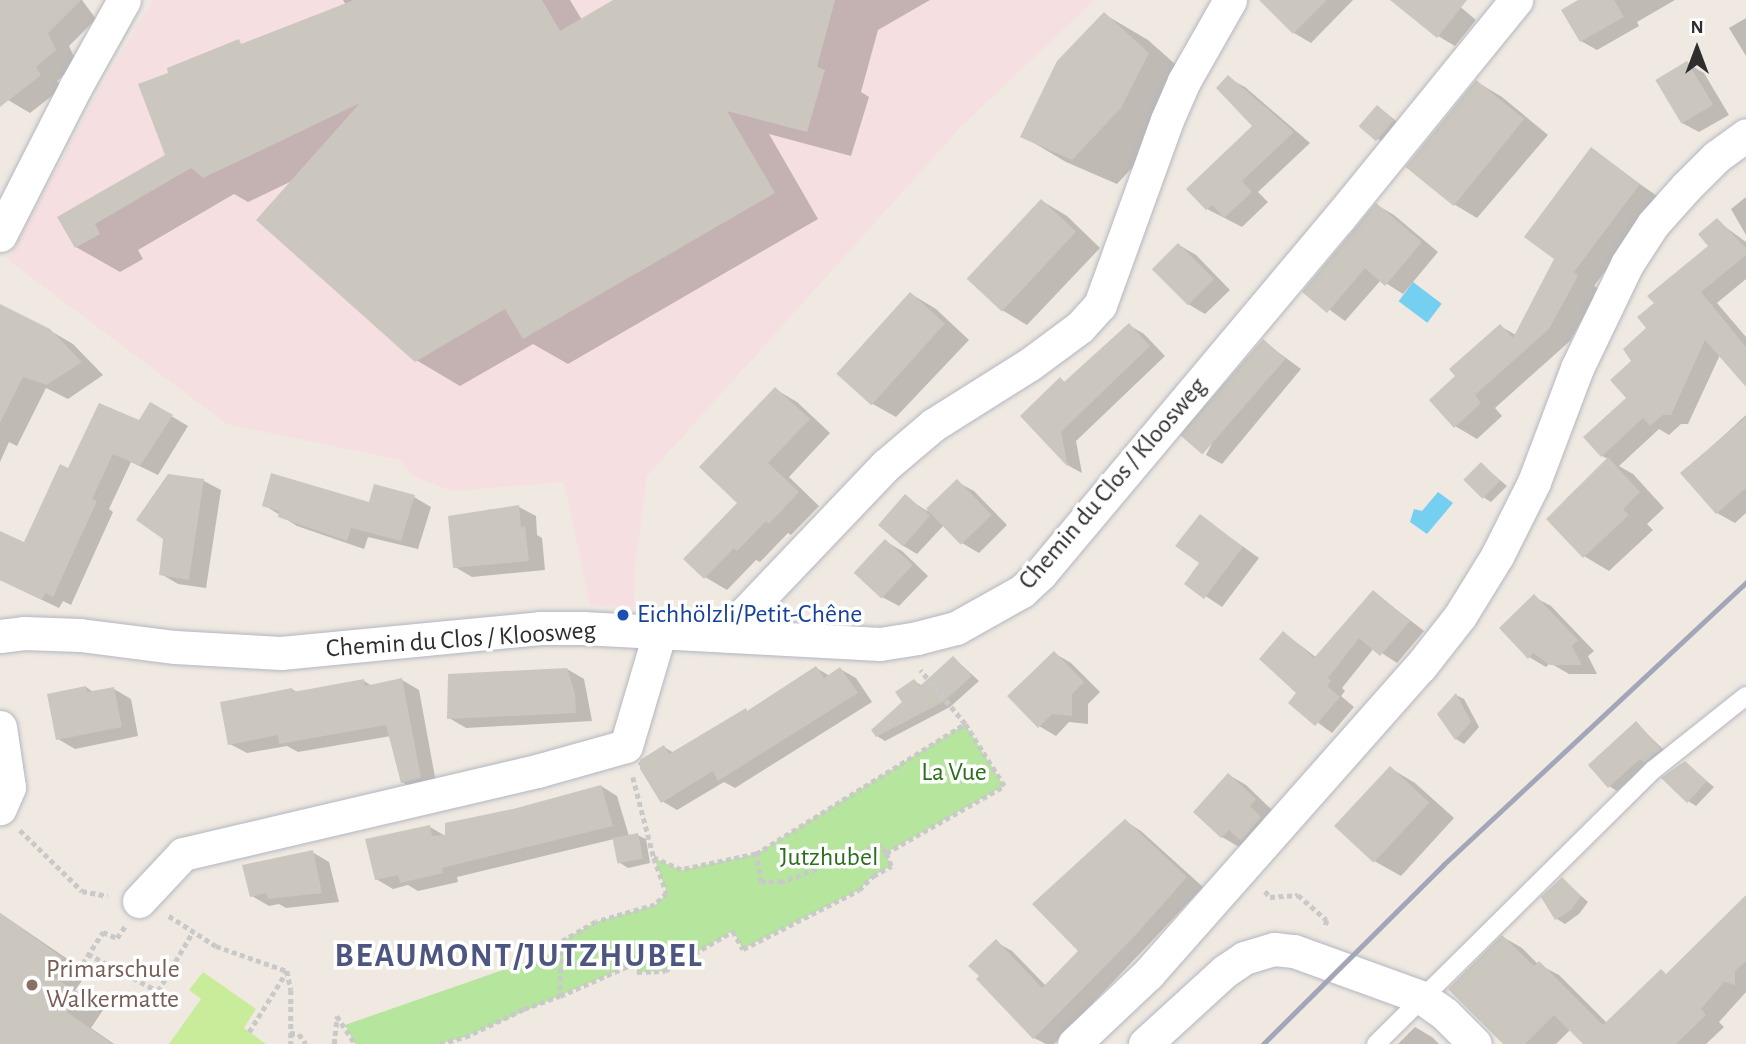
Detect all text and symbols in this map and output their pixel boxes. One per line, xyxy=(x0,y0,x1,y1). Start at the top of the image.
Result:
north arrow xyxy=(1662,14,1732,84)
text: N xyxy=(1690,18,1704,37)
street label: Chemin du Clos / Kloosweg xyxy=(1012,372,1214,596)
place label: Eichhölzli/Petit-Chêne xyxy=(637,599,862,631)
marker: Eichhölzli/Petit-Chêne xyxy=(615,607,631,623)
street label: Chemin du Clos / Kloosweg xyxy=(325,615,597,665)
park label: La Vue xyxy=(921,757,987,789)
park label: Jutzhubel xyxy=(780,842,878,874)
district label: BEAUMONT/JUTZHUBEL xyxy=(337,937,701,977)
place label: Primarschule Walkermatte xyxy=(46,954,180,1016)
marker: Primarschule Walkermatte xyxy=(24,977,40,993)

